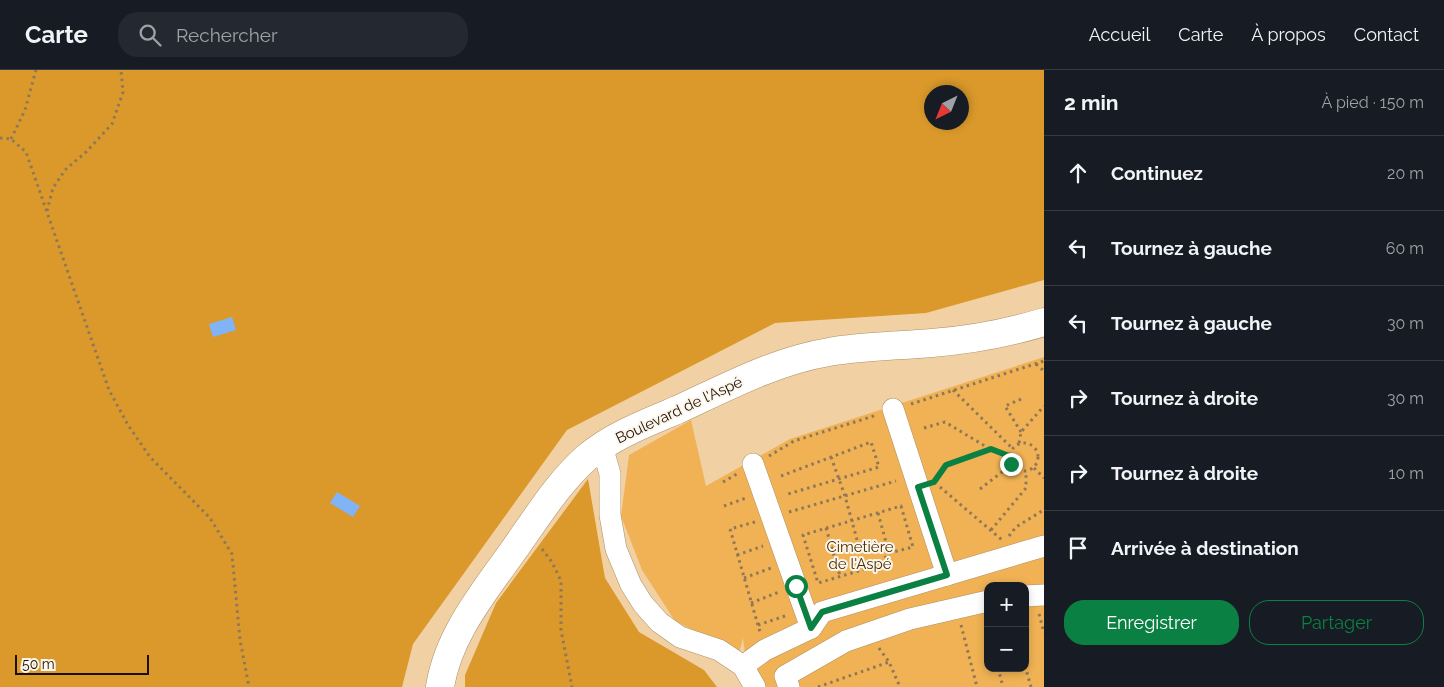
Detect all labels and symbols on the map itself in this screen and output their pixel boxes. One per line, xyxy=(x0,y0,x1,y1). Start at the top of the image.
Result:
north arrow xyxy=(924,85,969,130)
street label: Boulevard de l'Aspé xyxy=(613,373,745,447)
route end xyxy=(1000,453,1023,476)
park label: Cimetière de l'Aspé xyxy=(826,538,894,573)
route start xyxy=(785,575,808,598)
scale bar xyxy=(15,652,149,675)

